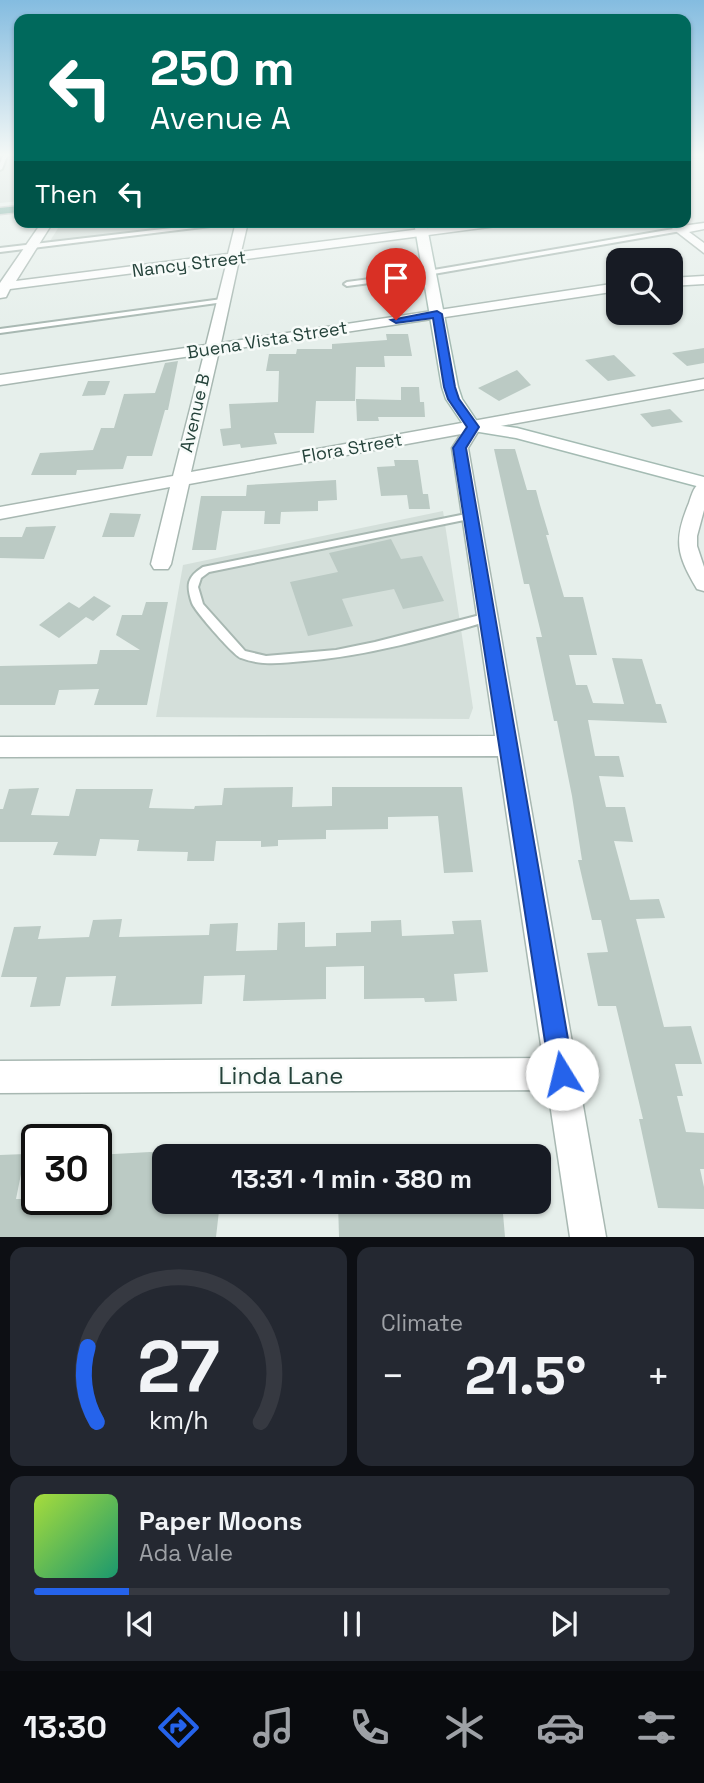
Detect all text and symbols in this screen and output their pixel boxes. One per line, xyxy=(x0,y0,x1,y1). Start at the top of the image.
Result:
text: 250 m xyxy=(150,37,295,99)
icon: left xyxy=(35,42,126,133)
text: Avenue A xyxy=(150,98,291,138)
icon: left xyxy=(112,175,150,213)
text: Then xyxy=(35,177,98,211)
street label: Nancy Street xyxy=(131,245,247,282)
pin xyxy=(366,248,426,320)
map controls xyxy=(606,248,683,325)
button: search xyxy=(606,248,683,325)
icon: arrive xyxy=(377,259,415,297)
street label: Buena Vista Street xyxy=(185,315,349,364)
street label: Avenue B xyxy=(174,371,215,455)
street label: Flora Street xyxy=(300,427,404,468)
position arrow xyxy=(525,1037,599,1111)
street label: Linda Lane xyxy=(219,1060,343,1091)
speed limit sign: 30 xyxy=(21,1124,112,1215)
text: 13:31 · 1 min · 380 m xyxy=(231,1162,472,1196)
text: Climate xyxy=(381,1308,463,1338)
text: 27 xyxy=(137,1321,220,1414)
text: 21.5° xyxy=(465,1343,586,1409)
text: − xyxy=(381,1352,405,1400)
text: + xyxy=(646,1352,670,1400)
text: km/h xyxy=(149,1404,208,1436)
text: Paper Moons xyxy=(139,1504,302,1538)
text: Ada Vale xyxy=(139,1538,233,1568)
icon: previous xyxy=(121,1605,159,1643)
icon: pause xyxy=(333,1605,371,1643)
icon: next xyxy=(545,1605,583,1643)
icon: directions xyxy=(154,1703,203,1752)
icon: music xyxy=(249,1703,298,1752)
icon: phone xyxy=(345,1703,394,1752)
icon: climate xyxy=(440,1703,489,1752)
icon: car xyxy=(536,1703,585,1752)
icon: filters xyxy=(632,1703,681,1752)
text: 13:30 xyxy=(23,1707,107,1747)

